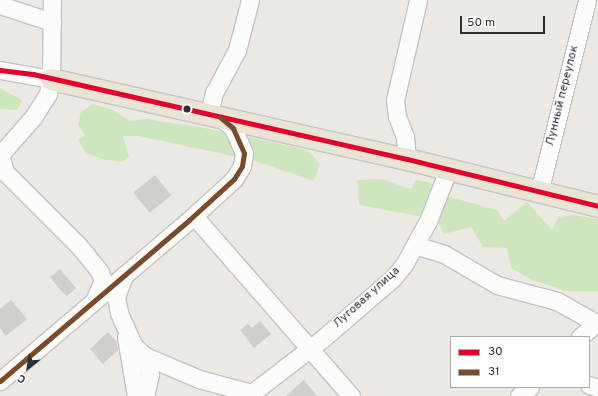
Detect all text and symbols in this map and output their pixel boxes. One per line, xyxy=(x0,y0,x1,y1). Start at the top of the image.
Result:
scale bar xyxy=(462,8,547,34)
text: 50 m xyxy=(467,15,495,31)
street label: Лунный переулок xyxy=(543,44,583,148)
unlabelled marker xyxy=(182,104,192,114)
street label: Луговая улица xyxy=(331,264,403,332)
legend xyxy=(450,336,590,388)
text: 30 xyxy=(488,344,503,360)
north arrow xyxy=(8,348,48,388)
text: 31 xyxy=(488,364,500,380)
text: С xyxy=(15,371,29,386)

